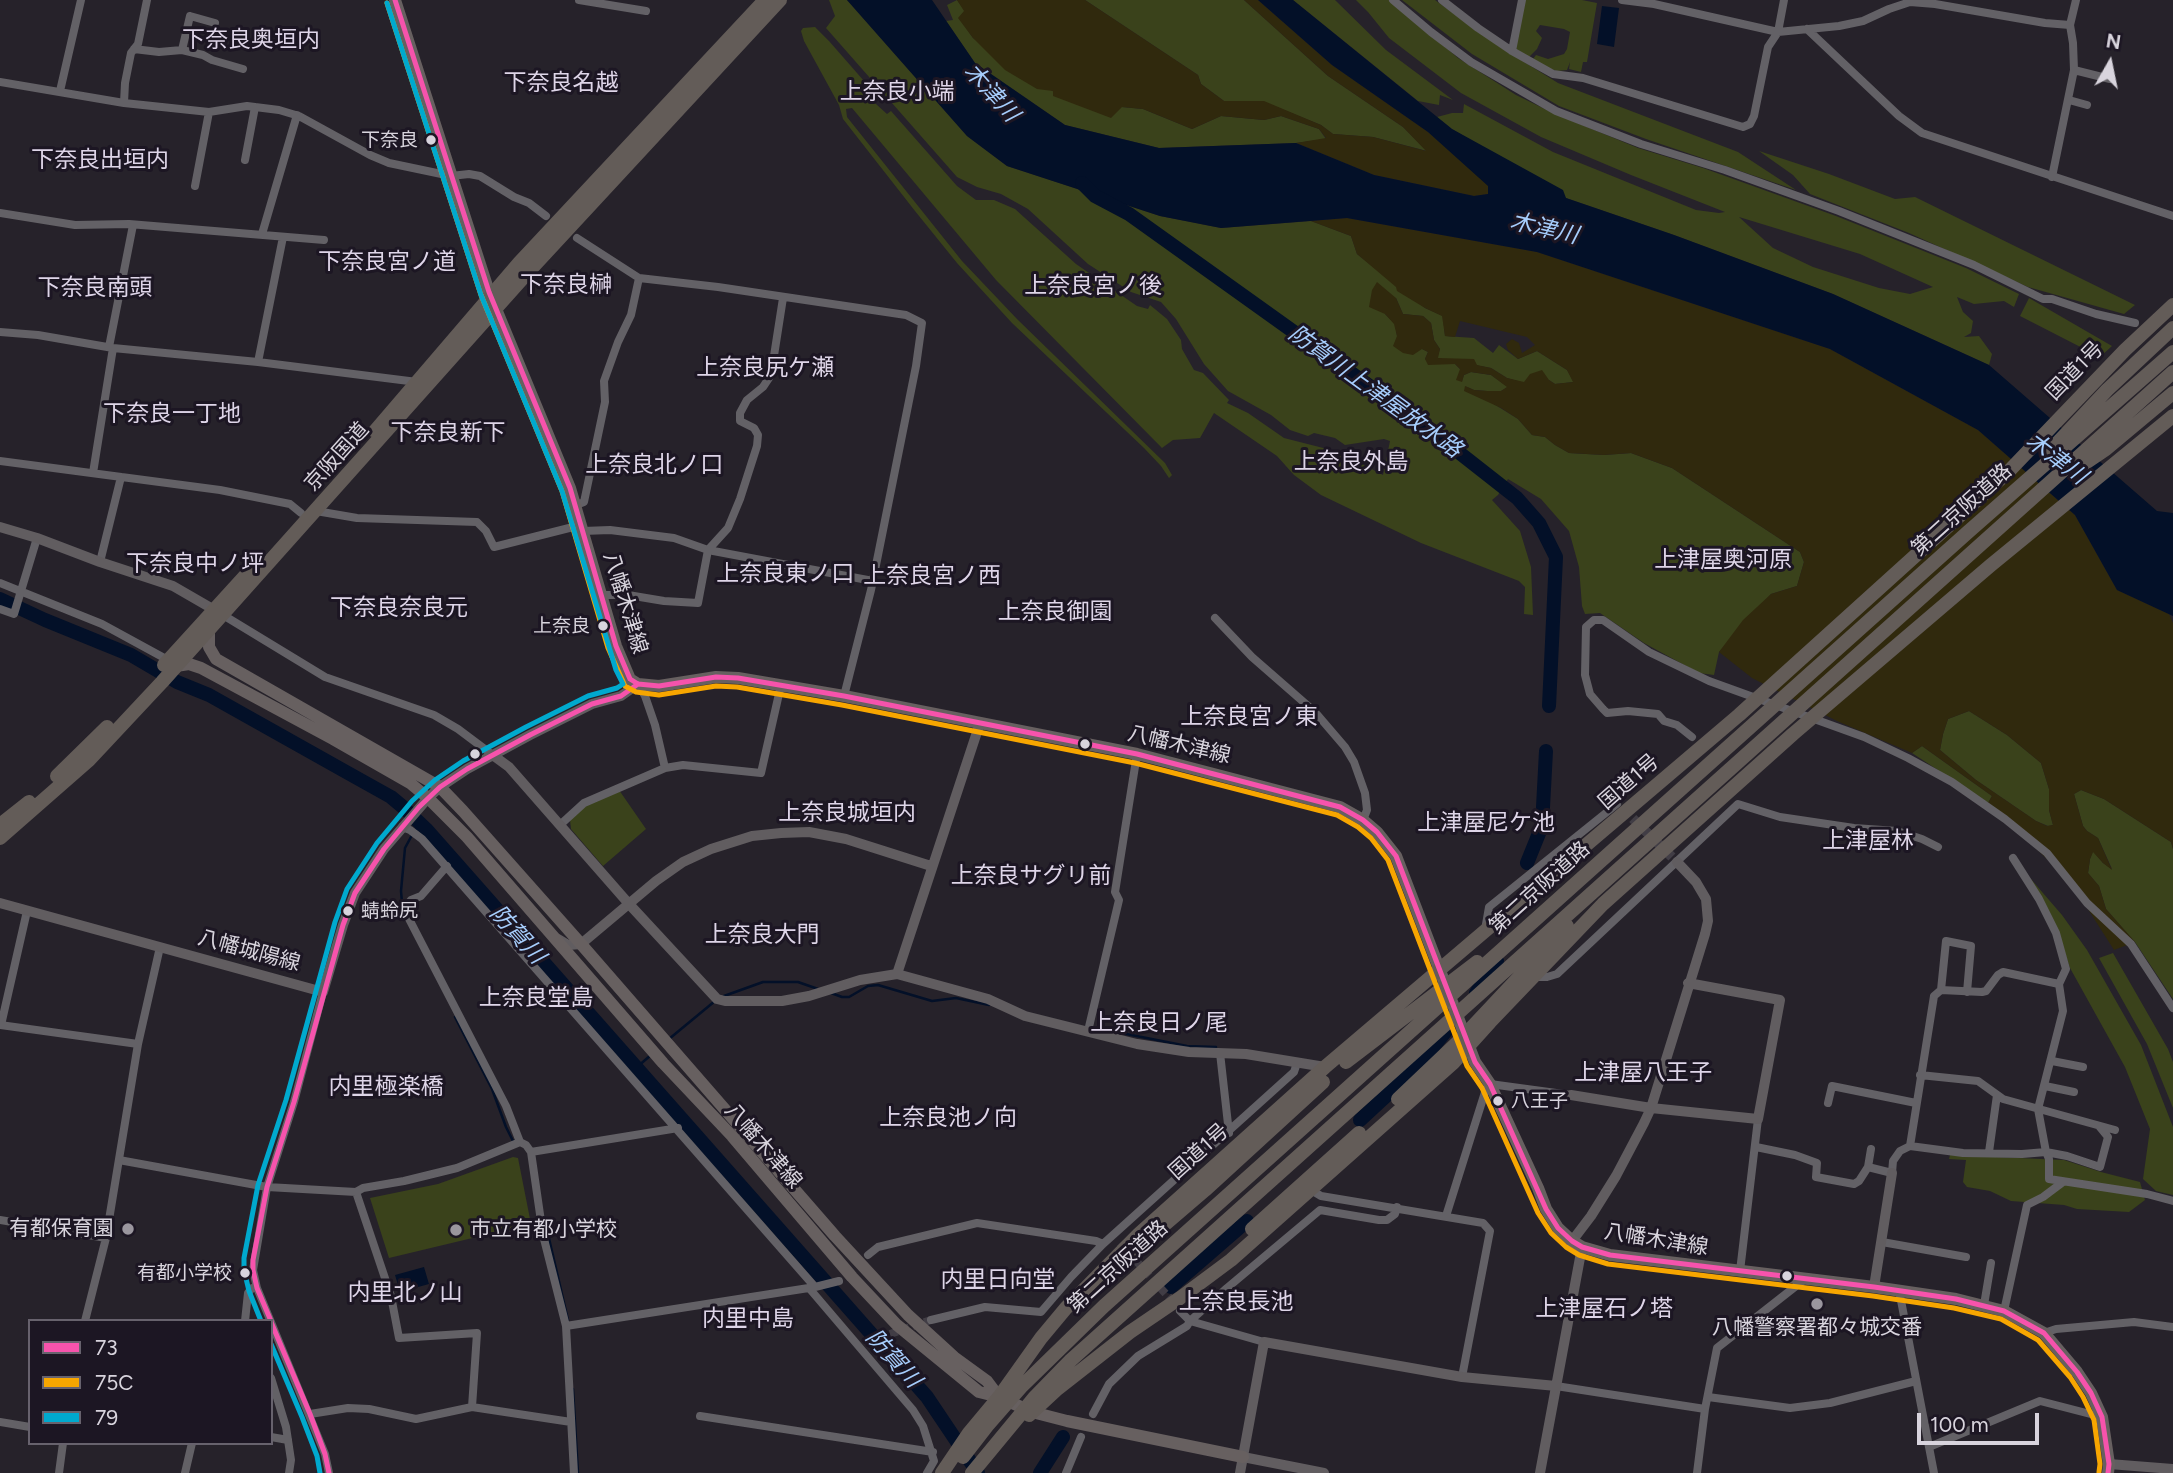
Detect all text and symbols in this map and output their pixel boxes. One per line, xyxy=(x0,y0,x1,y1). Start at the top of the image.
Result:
district label: 下奈良奥垣内 xyxy=(182,26,320,54)
north arrow xyxy=(2075,28,2145,98)
text: N xyxy=(2104,29,2122,54)
water label: 木津川 xyxy=(958,58,1024,128)
district label: 下奈良名越 xyxy=(504,69,618,97)
district label: 上奈良小端 xyxy=(840,78,954,106)
place label: 下奈良 xyxy=(361,129,418,151)
marker: 下奈良 xyxy=(424,133,438,147)
district label: 下奈良出垣内 xyxy=(31,146,169,174)
water label: 木津川 xyxy=(1507,208,1581,250)
district label: 下奈良宮ノ道 xyxy=(318,248,456,276)
district label: 下奈良榊 xyxy=(520,271,612,299)
district label: 上奈良宮ノ後 xyxy=(1024,272,1162,300)
district label: 下奈良南頭 xyxy=(38,274,152,302)
water label: 防賀川上津屋放水路 xyxy=(1283,320,1467,464)
street label: 国道1号 xyxy=(2041,336,2109,406)
district label: 上奈良尻ケ瀬 xyxy=(696,354,834,382)
district label: 下奈良一丁地 xyxy=(103,400,241,428)
street label: 京阪国道 xyxy=(300,417,374,497)
district label: 下奈良新下 xyxy=(391,419,505,447)
water label: 木津川 xyxy=(2020,427,2092,491)
district label: 上奈良外島 xyxy=(1294,448,1408,476)
district label: 上奈良北ノ口 xyxy=(585,451,723,479)
street label: 第二京阪道路 xyxy=(1907,458,2017,562)
district label: 上津屋奥河原 xyxy=(1654,546,1792,574)
street label: 八幡木津線 xyxy=(598,549,652,657)
district label: 下奈良中ノ坪 xyxy=(126,550,264,578)
district label: 上奈良東ノ口 xyxy=(716,560,854,588)
district label: 上奈良宮ノ西 xyxy=(863,562,1001,590)
district label: 下奈良奈良元 xyxy=(330,594,468,622)
district label: 上奈良御園 xyxy=(998,598,1112,626)
place label: 上奈良 xyxy=(533,615,590,637)
marker: 上奈良 xyxy=(596,619,610,633)
district label: 上奈良宮ノ東 xyxy=(1180,703,1318,731)
street label: 八幡木津線 xyxy=(1125,721,1233,769)
unlabelled marker xyxy=(1078,737,1092,751)
unlabelled marker xyxy=(468,747,482,761)
street label: 国道1号 xyxy=(1594,749,1664,815)
district label: 上奈良城垣内 xyxy=(778,799,916,827)
district label: 上津屋尼ケ池 xyxy=(1417,809,1555,837)
district label: 上津屋林 xyxy=(1822,827,1914,855)
street label: 第二京阪道路 xyxy=(1485,836,1595,940)
district label: 上奈良サグリ前 xyxy=(951,862,1111,890)
place label: 蜻蛉尻 xyxy=(361,900,418,922)
water label: 防賀川 xyxy=(484,900,550,970)
marker: 蜻蛉尻 xyxy=(341,904,355,918)
district label: 上奈良大門 xyxy=(705,921,819,949)
street label: 八幡城陽線 xyxy=(195,925,303,977)
district label: 上奈良堂島 xyxy=(479,984,593,1012)
district label: 上奈良日ノ尾 xyxy=(1090,1009,1228,1037)
district label: 上津屋八王子 xyxy=(1574,1059,1712,1087)
district label: 内里極楽橋 xyxy=(329,1073,443,1101)
place label: 八王子 xyxy=(1511,1090,1568,1112)
marker: 八王子 xyxy=(1491,1094,1505,1108)
street label: 八幡木津線 xyxy=(719,1098,807,1194)
district label: 上奈良池ノ向 xyxy=(879,1104,1017,1132)
street label: 国道1号 xyxy=(1164,1119,1234,1185)
street label: 第二京阪道路 xyxy=(1063,1215,1173,1319)
place label: 有都保育園 xyxy=(9,1216,114,1242)
place label: 市立有都小学校 xyxy=(470,1217,617,1243)
street label: 八幡木津線 xyxy=(1602,1219,1710,1261)
marker: 有都保育園 xyxy=(120,1221,136,1237)
marker: 市立有都小学校 xyxy=(448,1222,464,1238)
place label: 有都小学校 xyxy=(137,1262,232,1284)
marker: 有都小学校 xyxy=(238,1266,252,1280)
district label: 内里日向堂 xyxy=(941,1266,1055,1294)
unlabelled marker xyxy=(1780,1269,1794,1283)
district label: 内里北ノ山 xyxy=(348,1279,462,1307)
district label: 上奈良長池 xyxy=(1179,1288,1293,1316)
district label: 上津屋石ノ塔 xyxy=(1535,1295,1673,1323)
marker: 八幡警察署都々城交番 xyxy=(1809,1296,1825,1312)
district label: 内里中島 xyxy=(702,1305,794,1333)
place label: 八幡警察署都々城交番 xyxy=(1712,1315,1922,1341)
legend xyxy=(28,1319,273,1445)
water label: 防賀川 xyxy=(860,1324,926,1394)
text: 73 xyxy=(95,1335,118,1360)
text: 75C xyxy=(95,1370,134,1395)
scale bar xyxy=(1921,1400,2044,1444)
text: 79 xyxy=(95,1405,118,1430)
text: 100 m xyxy=(1930,1412,1989,1437)

